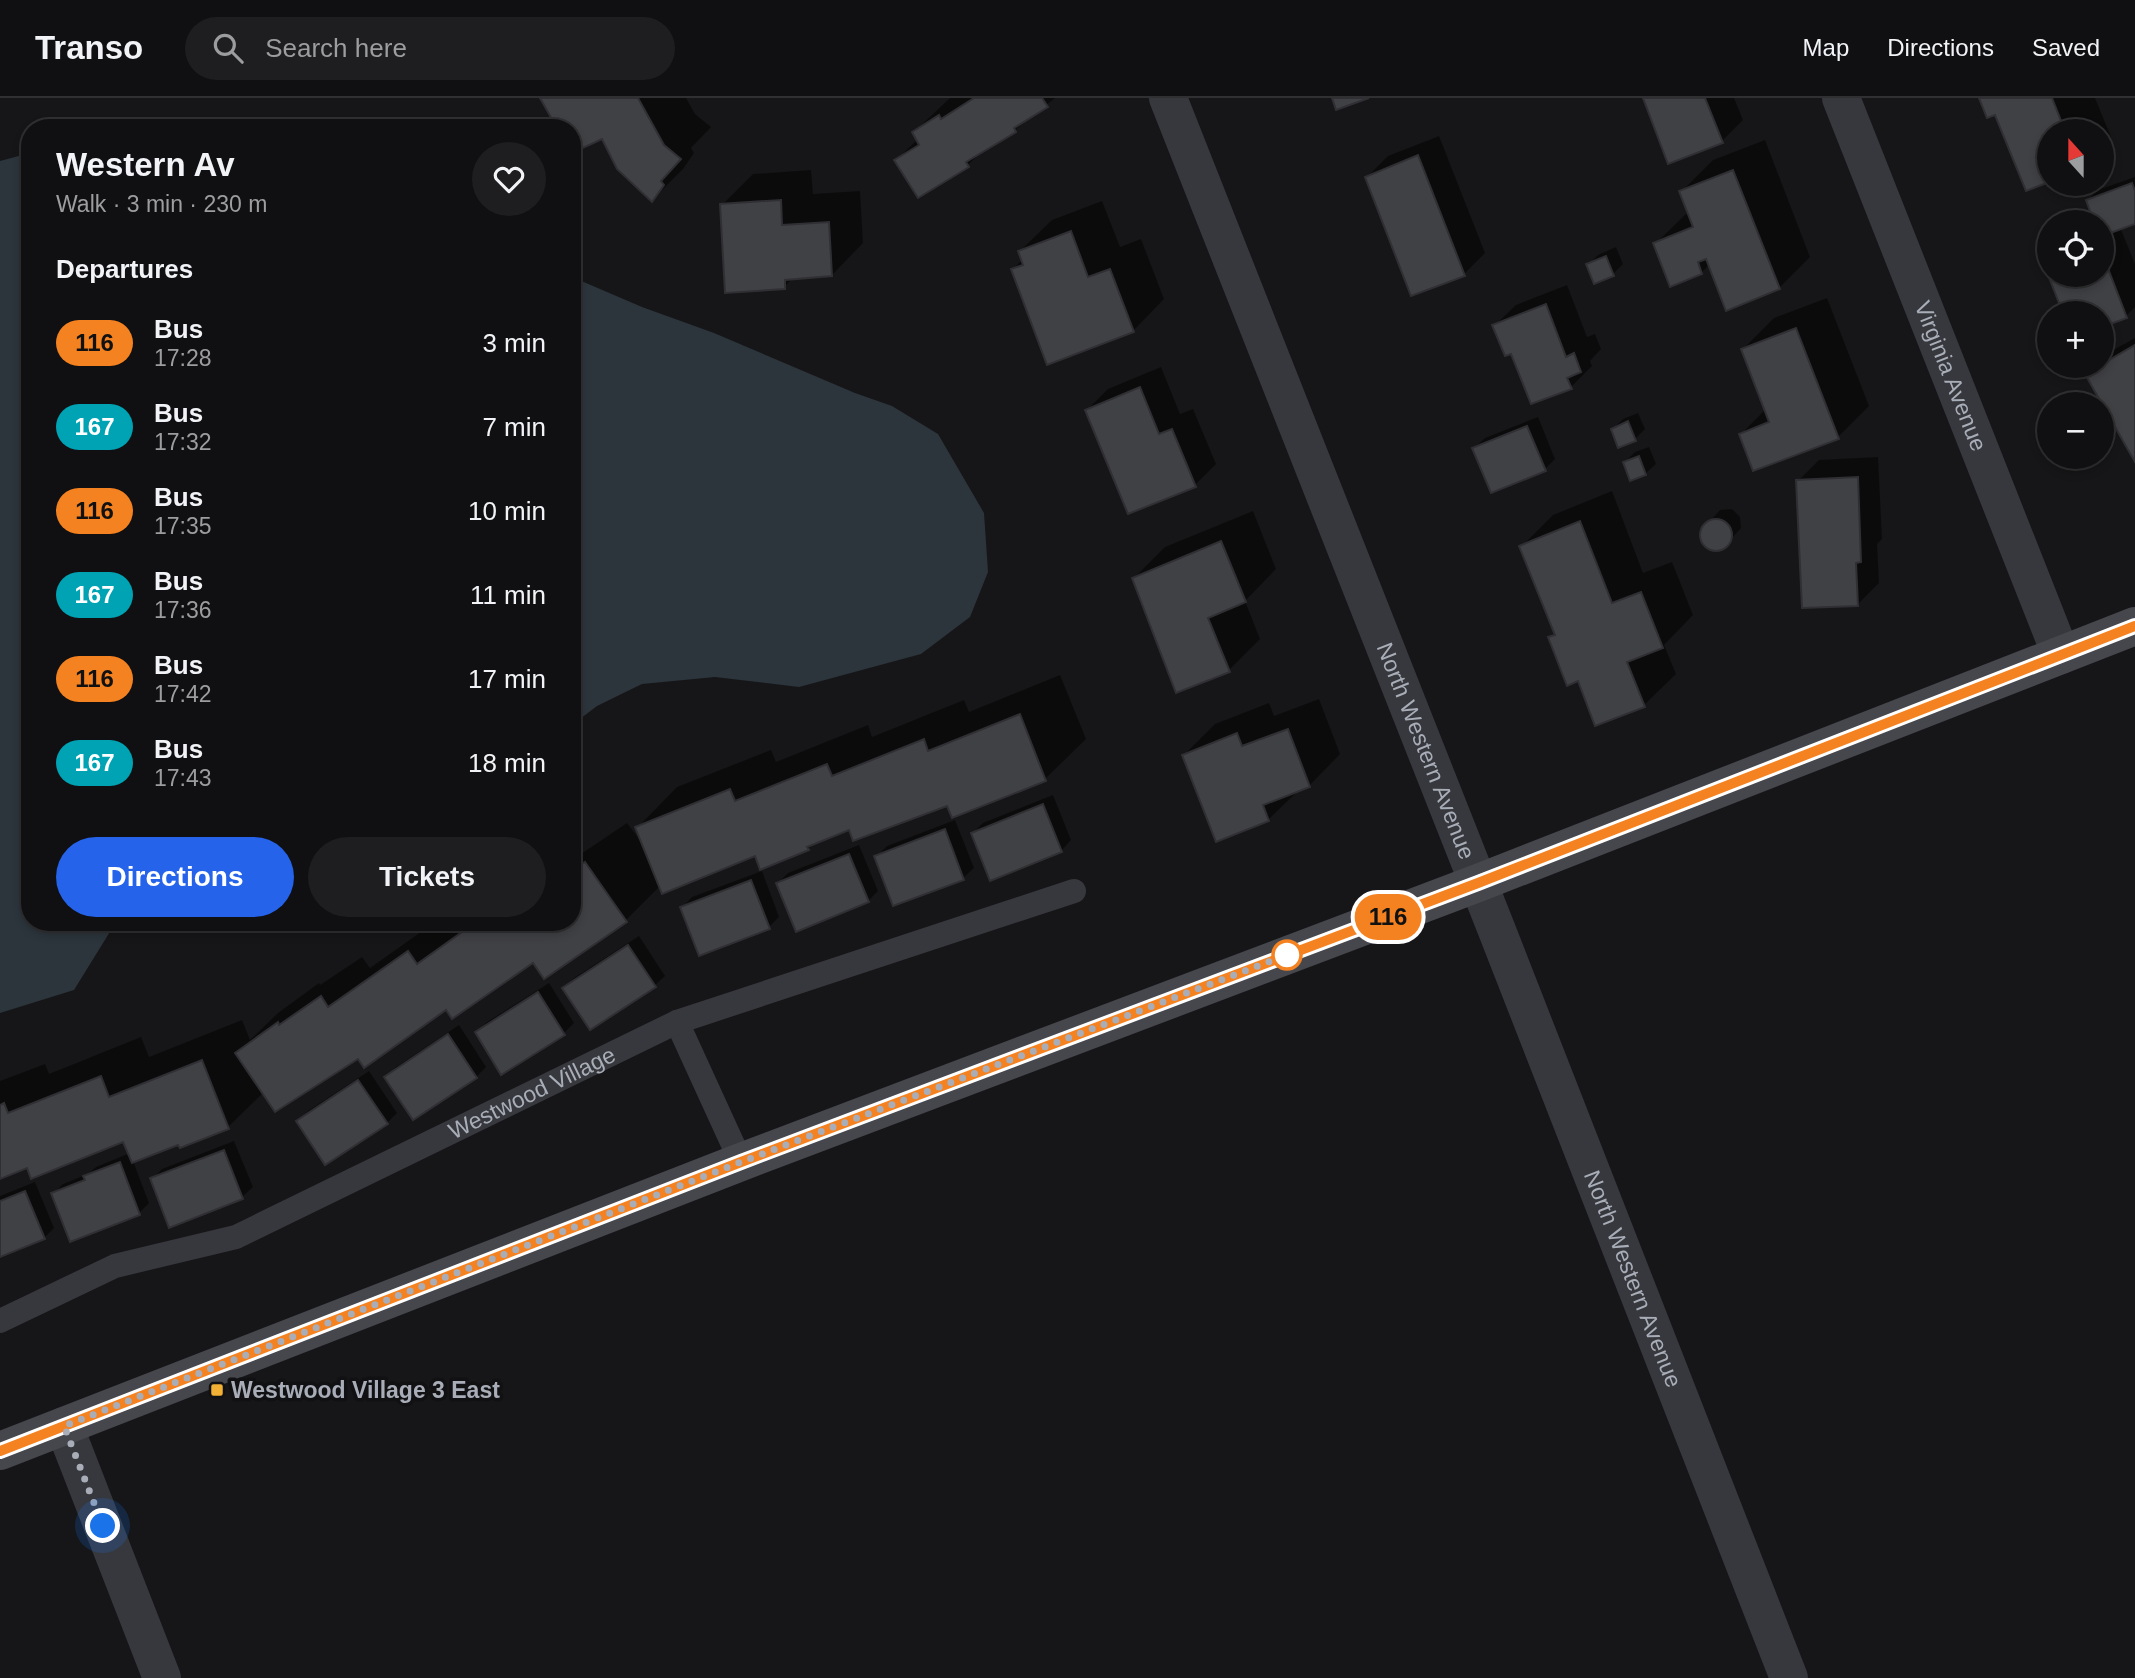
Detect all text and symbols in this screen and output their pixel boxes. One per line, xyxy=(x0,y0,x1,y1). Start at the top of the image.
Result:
search box xyxy=(185,17,675,80)
text: Transo xyxy=(35,29,143,66)
icon: search xyxy=(209,29,247,67)
text: Search here xyxy=(265,33,407,63)
text: Map xyxy=(1803,34,1849,61)
text: Directions xyxy=(1887,34,1994,61)
text: Saved xyxy=(2032,34,2100,61)
north arrow xyxy=(2037,119,2114,196)
map controls xyxy=(2037,119,2114,469)
button: heart xyxy=(472,142,546,216)
text: Western Av xyxy=(56,146,235,183)
text: Walk · 3 min · 230 m xyxy=(56,191,267,217)
button: locate xyxy=(2037,210,2114,287)
text: Departures xyxy=(56,254,193,284)
street label: Virginia Avenue xyxy=(1910,297,1992,455)
button: + xyxy=(2037,301,2114,378)
text: Bus xyxy=(154,314,203,344)
text: 3 min xyxy=(482,328,546,358)
text: 116 xyxy=(75,329,114,356)
text: 17:28 xyxy=(154,345,212,371)
button: − xyxy=(2037,392,2114,469)
text: Bus xyxy=(154,398,203,428)
text: 7 min xyxy=(482,412,546,442)
text: 167 xyxy=(74,413,115,440)
text: 17:32 xyxy=(154,429,212,455)
text: Bus xyxy=(154,482,203,512)
text: 10 min xyxy=(468,496,546,526)
text: 116 xyxy=(75,497,114,524)
text: 17:35 xyxy=(154,513,212,539)
text: Bus xyxy=(154,566,203,596)
text: 11 min xyxy=(470,580,546,610)
text: 167 xyxy=(74,581,115,608)
text: 17:36 xyxy=(154,597,212,623)
street label: North Western Avenue xyxy=(1372,639,1480,863)
text: Bus xyxy=(154,650,203,680)
text: 17 min xyxy=(468,664,546,694)
text: 116 xyxy=(75,665,114,692)
text: 17:42 xyxy=(154,681,212,707)
text: Bus xyxy=(154,734,203,764)
text: 18 min xyxy=(468,748,546,778)
text: 167 xyxy=(74,749,115,776)
text: 17:43 xyxy=(154,765,212,791)
button: Directions xyxy=(56,837,294,917)
button: Tickets xyxy=(308,837,546,917)
line badge: 116 xyxy=(1348,894,1428,940)
text: 116 xyxy=(1369,903,1407,930)
unlabelled marker xyxy=(1272,940,1302,970)
street label: Westwood Village xyxy=(444,1041,619,1144)
street label: North Western Avenue xyxy=(1579,1167,1687,1391)
place label: Westwood Village 3 East xyxy=(231,1377,500,1403)
marker: Westwood Village 3 East xyxy=(209,1382,225,1398)
your location xyxy=(85,1508,120,1543)

